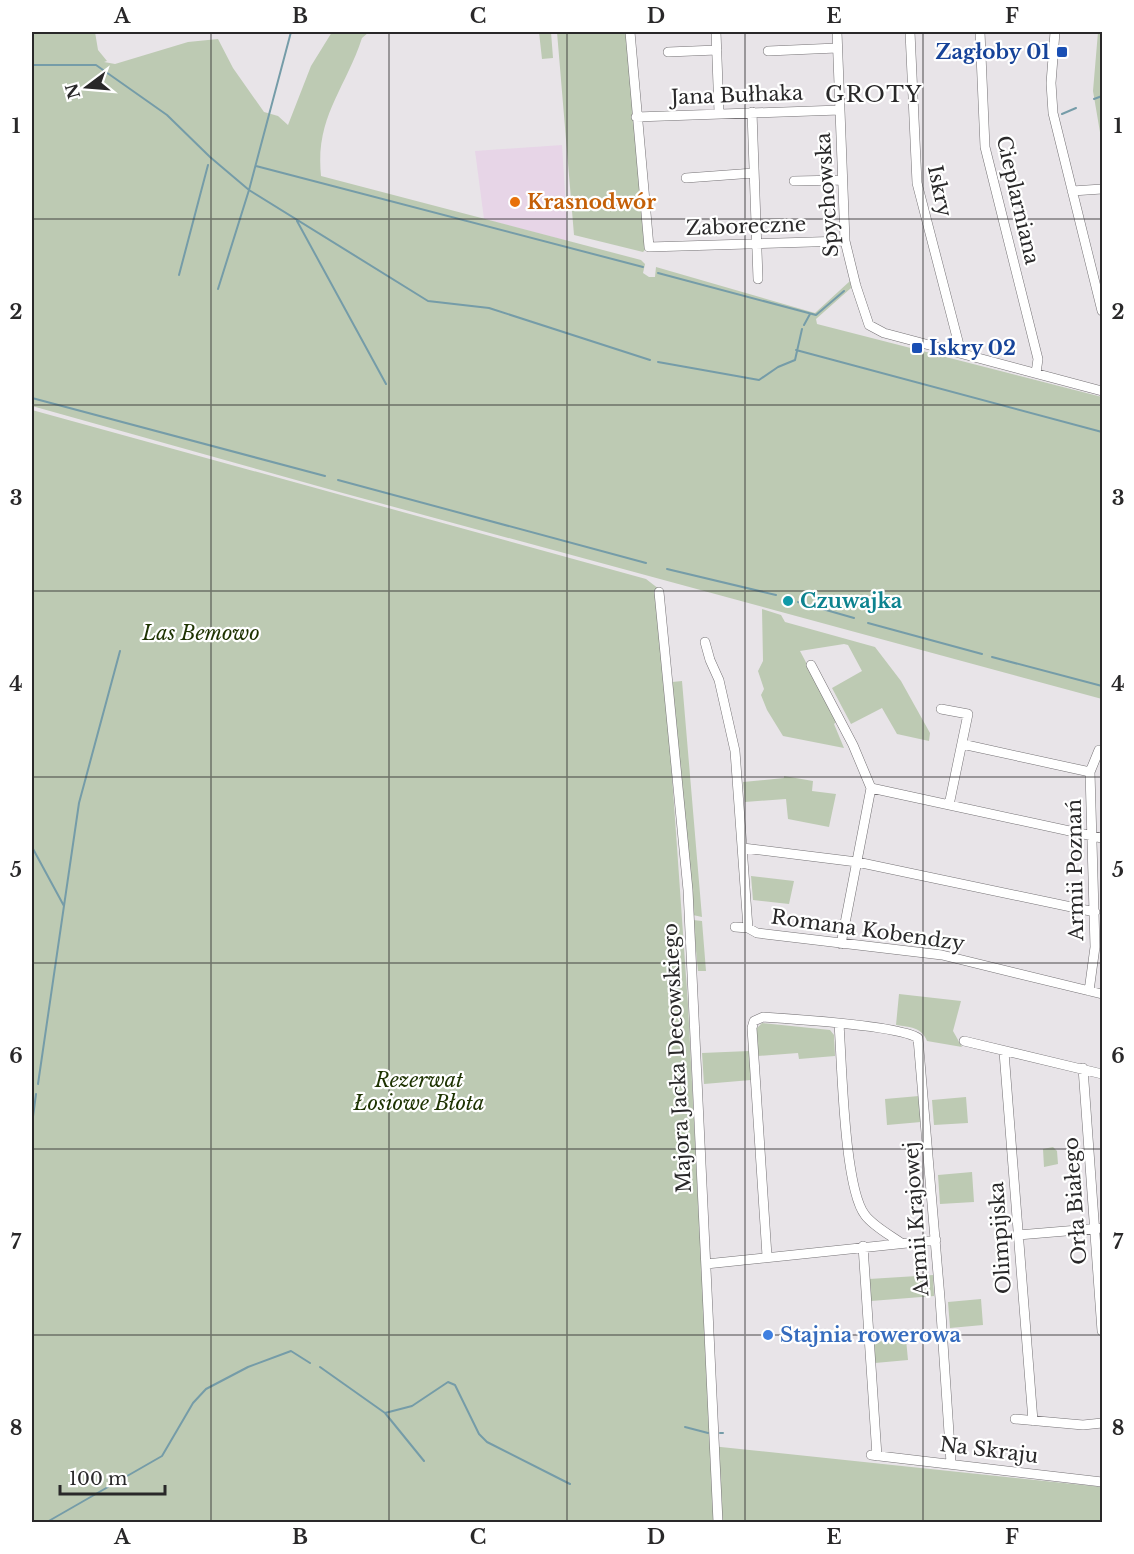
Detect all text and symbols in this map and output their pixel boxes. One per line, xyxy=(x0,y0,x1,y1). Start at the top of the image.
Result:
text: A xyxy=(113,4,131,28)
text: B xyxy=(292,4,308,28)
text: C xyxy=(470,4,486,28)
text: D xyxy=(647,4,665,28)
text: E xyxy=(826,4,842,28)
text: F xyxy=(1005,4,1019,28)
place label: Zagłoby 01 xyxy=(936,40,1050,64)
marker: Zagłoby 01 xyxy=(1055,45,1069,59)
north arrow xyxy=(57,57,117,117)
text: N xyxy=(61,81,84,101)
street label: Jana Bułhaka xyxy=(668,81,804,109)
district label: GROTY xyxy=(825,81,923,108)
text: 1 xyxy=(12,114,21,138)
text: 1 xyxy=(1114,114,1123,138)
street label: Spychowska xyxy=(811,131,843,258)
street label: Cieplarniana xyxy=(992,133,1045,268)
street label: Iskry xyxy=(923,163,957,219)
place label: Krasnodwór xyxy=(527,190,656,214)
marker: Krasnodwór xyxy=(508,195,522,209)
street label: Zaboreczne xyxy=(685,212,807,240)
text: 2 xyxy=(9,300,23,324)
text: 2 xyxy=(1111,300,1125,324)
place label: Iskry 02 xyxy=(929,336,1016,360)
marker: Iskry 02 xyxy=(910,341,924,355)
text: 3 xyxy=(10,486,22,510)
text: 3 xyxy=(1112,486,1124,510)
place label: Czuwajka xyxy=(800,589,903,613)
marker: Czuwajka xyxy=(781,594,795,608)
park label: Las Bemowo xyxy=(141,621,260,645)
text: 4 xyxy=(9,672,23,696)
text: 4 xyxy=(1111,672,1125,696)
street label: Armii Poznań xyxy=(1062,799,1088,942)
text: 5 xyxy=(10,858,22,882)
text: 5 xyxy=(1112,858,1124,882)
street label: Romana Kobendzy xyxy=(770,905,967,956)
street label: Majora Jacka Decowskiego xyxy=(658,922,696,1194)
text: 6 xyxy=(9,1044,23,1068)
text: 6 xyxy=(1111,1044,1125,1068)
park label: Rezerwat Łosiowe Błota xyxy=(353,1068,484,1115)
street label: Orła Białego xyxy=(1059,1136,1091,1266)
street label: Armii Krajowej xyxy=(899,1141,933,1298)
street label: Olimpijska xyxy=(984,1180,1016,1295)
text: 7 xyxy=(11,1230,22,1254)
text: 7 xyxy=(1113,1230,1124,1254)
place label: Stajnia rowerowa xyxy=(780,1323,961,1347)
marker: Stajnia rowerowa xyxy=(761,1328,775,1342)
text: 8 xyxy=(10,1416,22,1440)
text: 8 xyxy=(1112,1416,1124,1440)
street label: Na Skraju xyxy=(938,1432,1040,1468)
scale bar xyxy=(60,1458,165,1496)
text: 100 m xyxy=(69,1468,127,1490)
text: A xyxy=(113,1525,131,1549)
text: B xyxy=(292,1525,308,1549)
text: C xyxy=(470,1525,486,1549)
text: D xyxy=(647,1525,665,1549)
text: E xyxy=(826,1525,842,1549)
text: F xyxy=(1005,1525,1019,1549)

